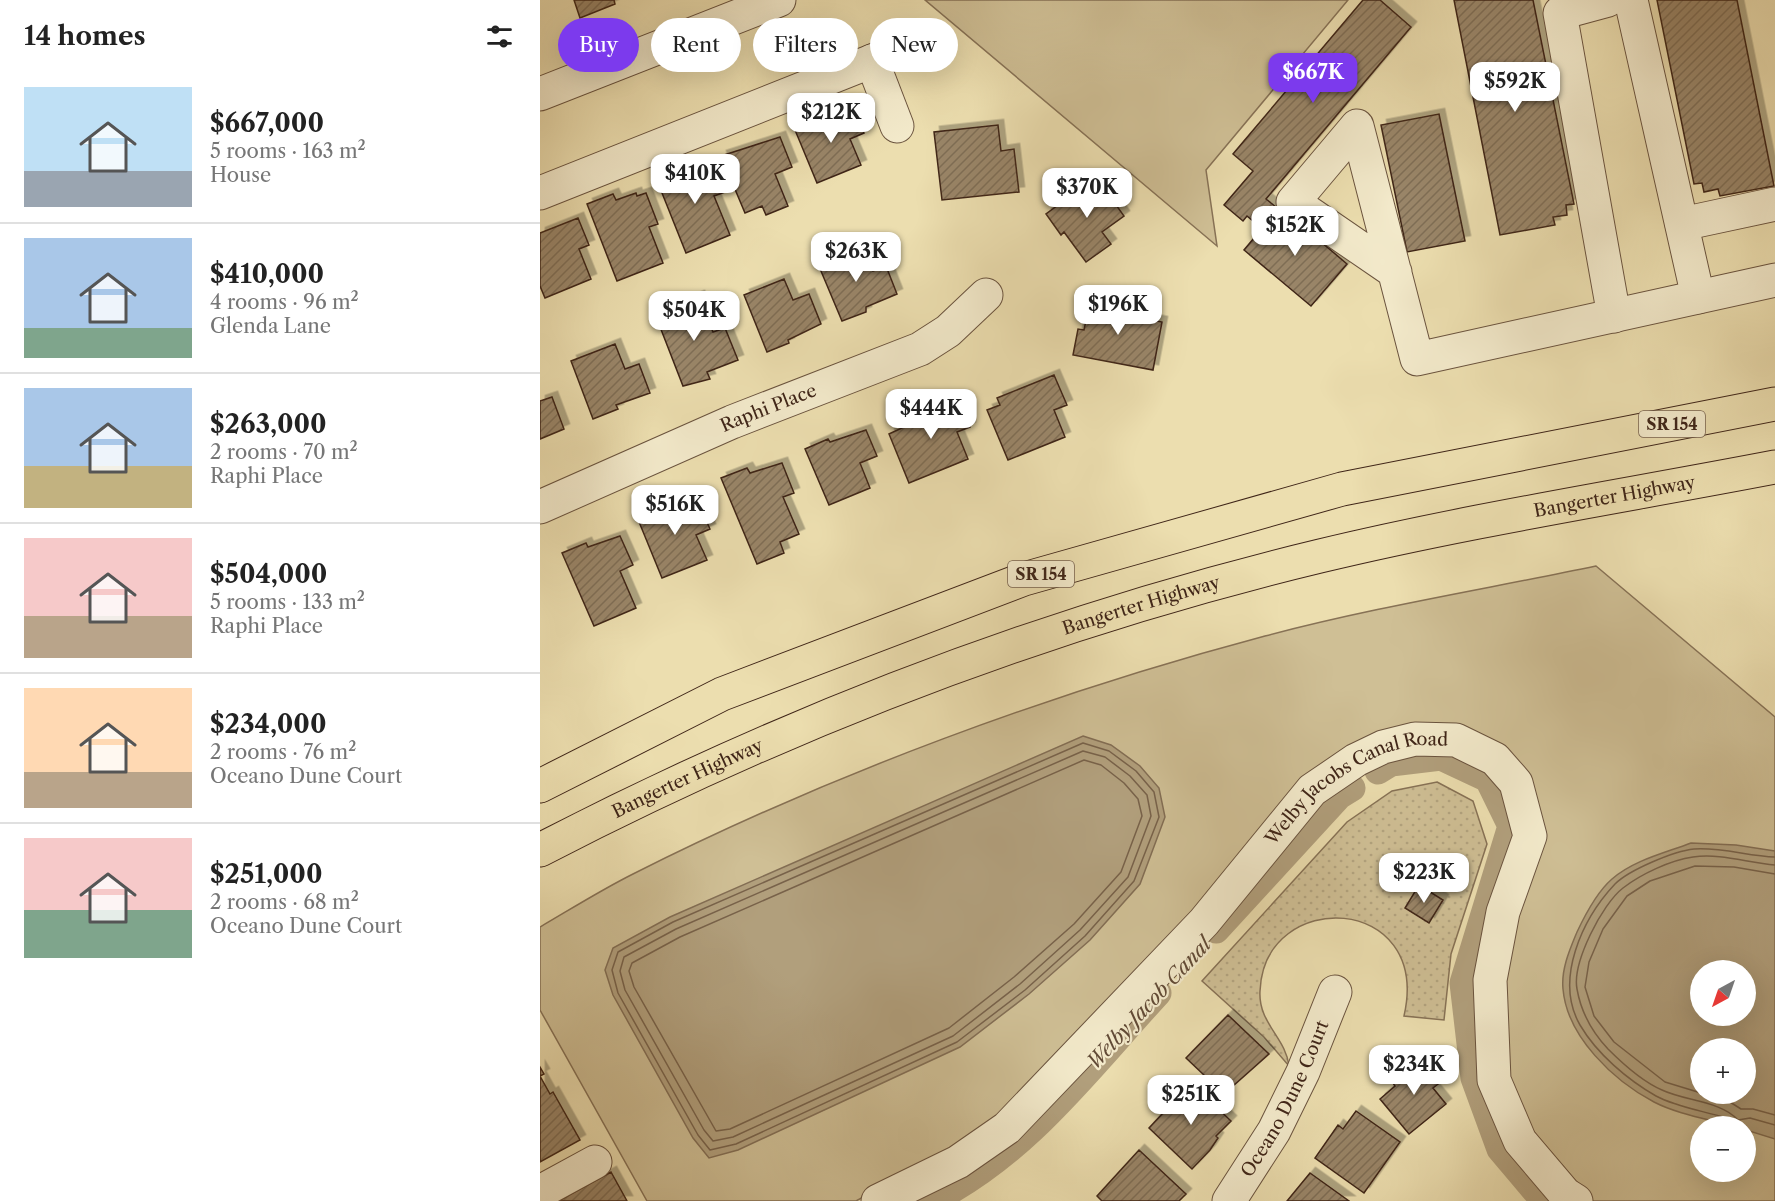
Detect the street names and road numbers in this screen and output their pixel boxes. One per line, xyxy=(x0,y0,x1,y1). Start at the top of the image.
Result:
street label: Raphi Place xyxy=(717,379,820,437)
road number: SR 154 xyxy=(1639,411,1705,437)
street label: Bangerter Highway xyxy=(1532,471,1698,522)
road number: SR 154 xyxy=(1008,561,1074,587)
street label: Bangerter Highway xyxy=(1059,571,1223,640)
street label: Welby Jacobs Canal Road xyxy=(1260,728,1448,850)
street label: Bangerter Highway xyxy=(609,734,767,823)
street label: Oceano Dune Court xyxy=(1236,1017,1334,1181)

